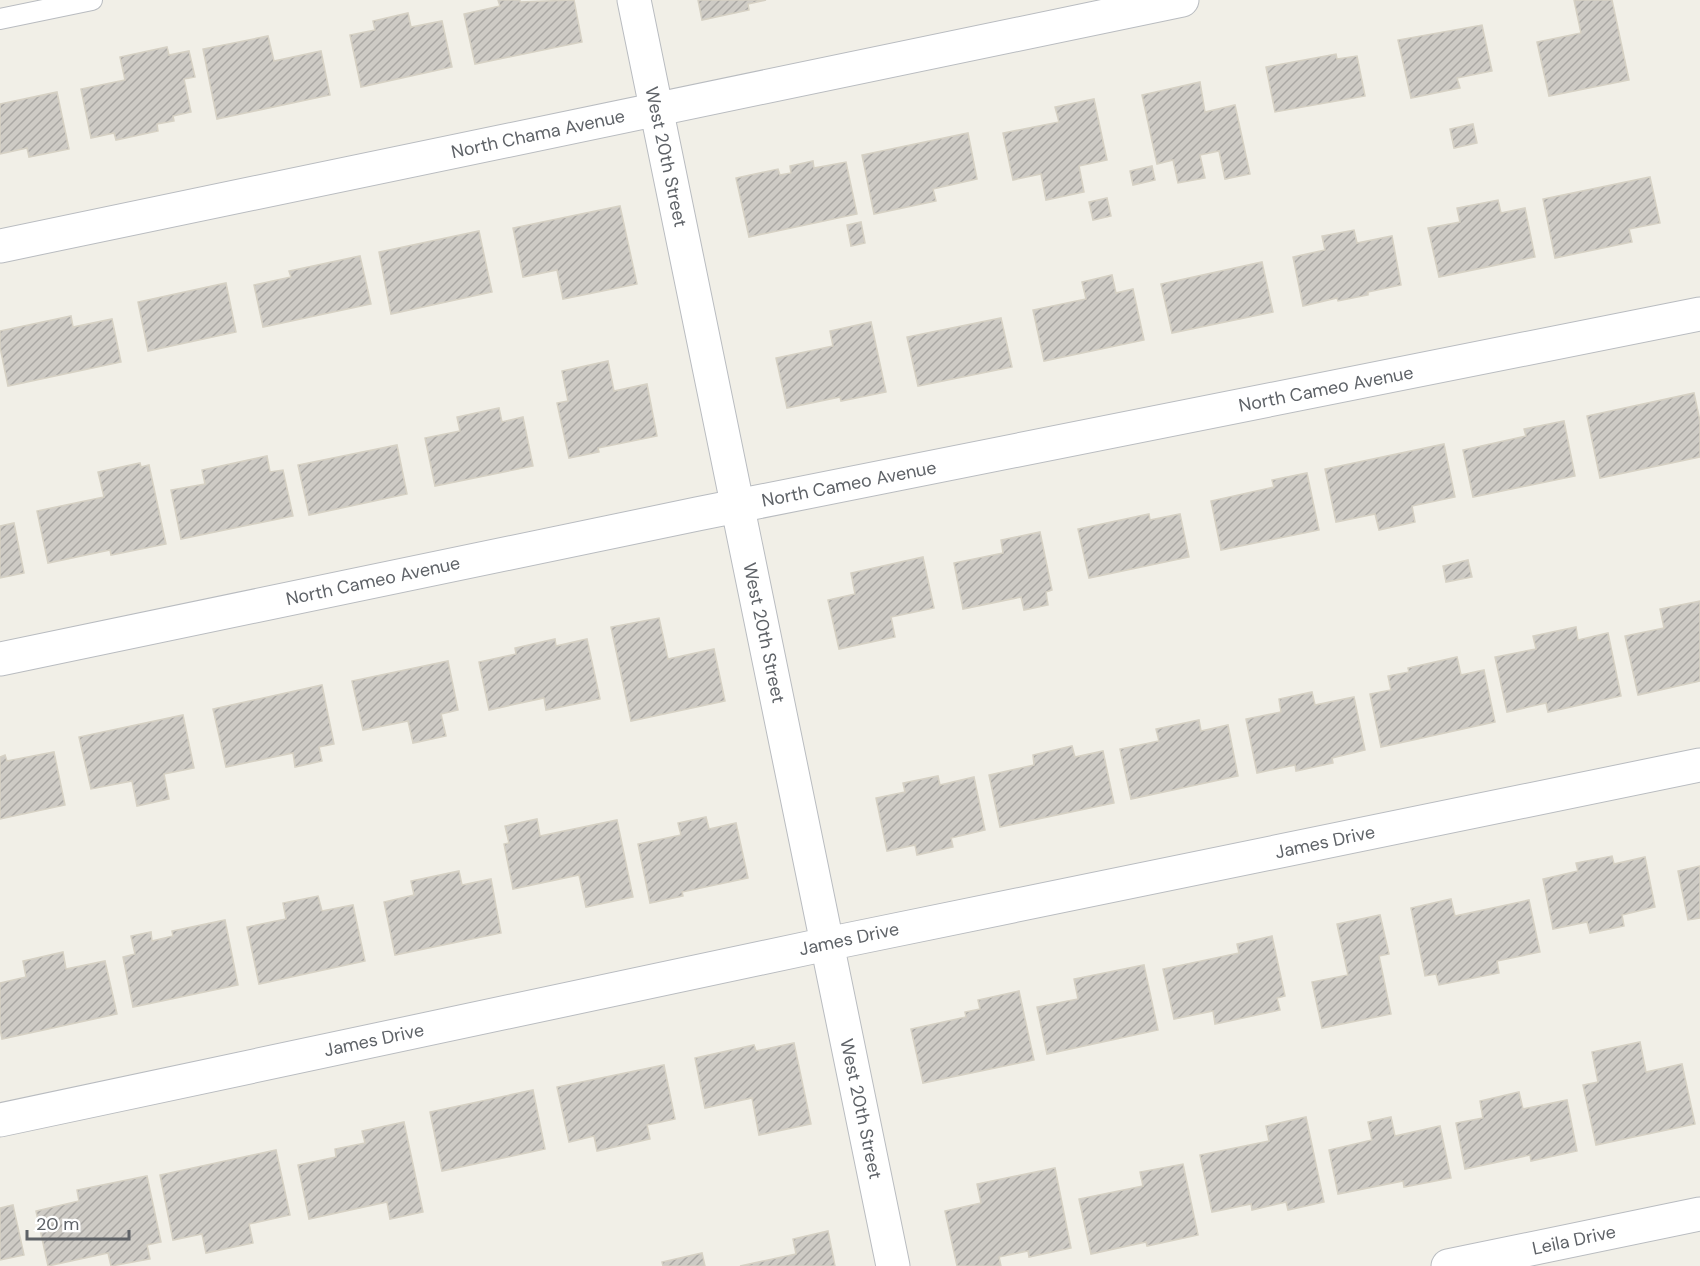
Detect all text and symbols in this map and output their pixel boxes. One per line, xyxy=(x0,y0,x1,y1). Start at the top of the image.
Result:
street label: West 20th Street xyxy=(639,85,693,229)
street label: North Chama Avenue xyxy=(449,104,627,164)
street label: North Cameo Avenue xyxy=(1237,360,1415,418)
street label: North Cameo Avenue xyxy=(760,455,938,513)
street label: North Cameo Avenue xyxy=(284,551,462,611)
street label: West 20th Street xyxy=(737,561,791,705)
street label: James Drive xyxy=(1273,820,1377,864)
street label: James Drive xyxy=(797,917,901,961)
street label: James Drive xyxy=(322,1018,426,1062)
street label: West 20th Street xyxy=(834,1037,888,1181)
scale bar xyxy=(27,1203,129,1241)
text: 20 m xyxy=(36,1212,79,1236)
street label: Leila Drive xyxy=(1530,1219,1618,1261)

